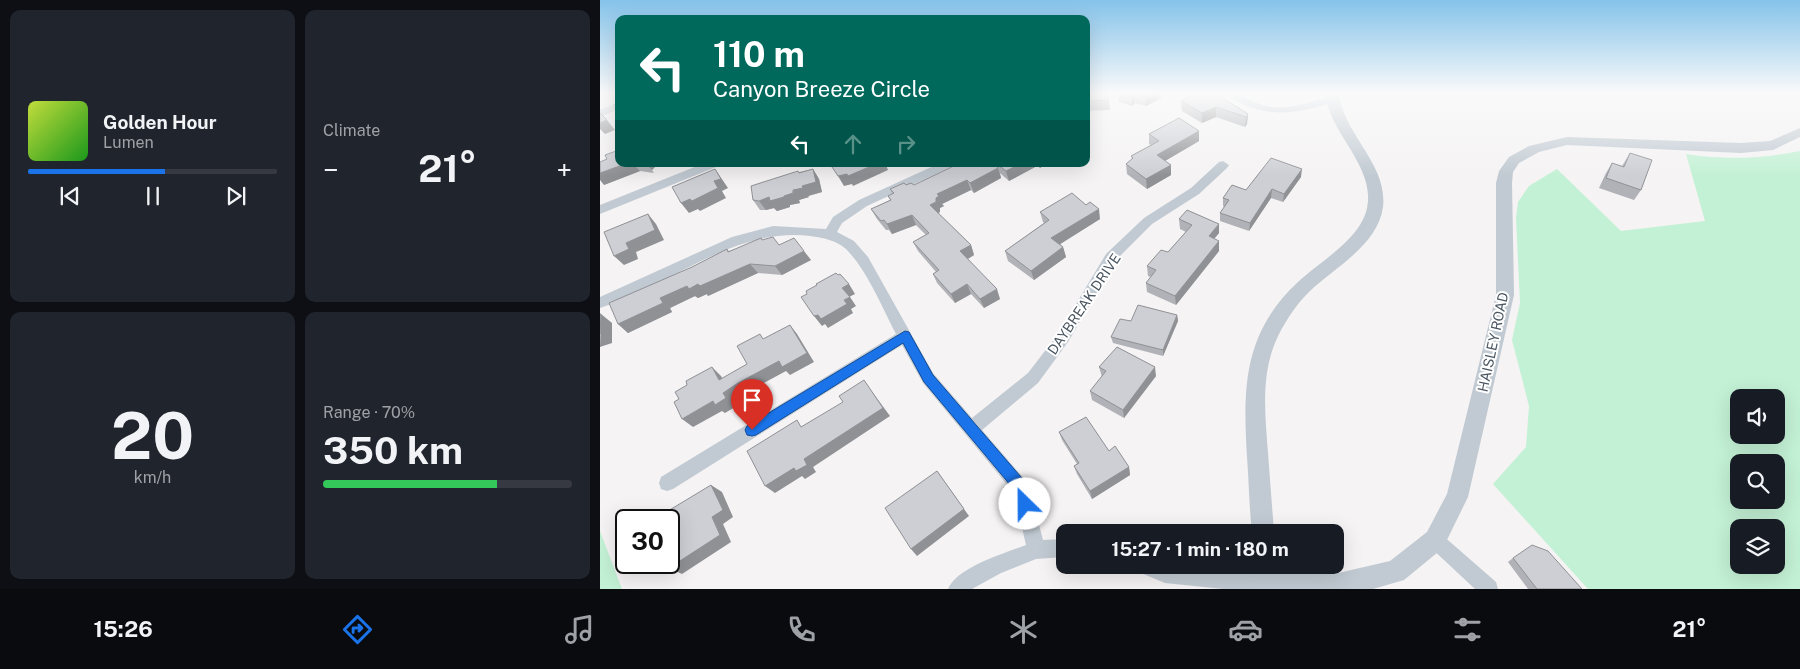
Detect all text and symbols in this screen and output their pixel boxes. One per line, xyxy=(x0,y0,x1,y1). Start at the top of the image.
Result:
text: 110 m xyxy=(713,34,805,75)
icon: left xyxy=(630,35,695,100)
text: Canyon Breeze Circle xyxy=(713,76,930,102)
text: Golden Hour xyxy=(103,111,217,133)
text: Climate xyxy=(323,121,380,140)
icon: left xyxy=(786,130,814,158)
icon: ahead xyxy=(839,130,867,158)
icon: right xyxy=(892,130,920,158)
text: Lumen xyxy=(103,133,154,152)
text: 21° xyxy=(418,146,477,191)
text: − xyxy=(323,153,339,186)
text: + xyxy=(556,153,572,186)
icon: previous xyxy=(56,182,84,210)
icon: pause xyxy=(139,182,167,210)
icon: next xyxy=(222,182,250,210)
street label: DAYBREAK DRIVE xyxy=(1044,250,1124,358)
street label: HAISLEY ROAD xyxy=(1475,291,1511,393)
pin xyxy=(731,379,773,430)
icon: arrive xyxy=(738,386,766,414)
map controls xyxy=(1730,389,1785,574)
button: sound xyxy=(1730,389,1785,444)
text: 20 xyxy=(111,397,194,474)
text: Range · 70% xyxy=(323,403,415,422)
text: 350 km xyxy=(323,428,463,473)
button: search xyxy=(1730,454,1785,509)
text: km/h xyxy=(134,468,171,487)
position arrow xyxy=(998,477,1050,529)
speed limit sign: 30 xyxy=(615,509,680,574)
button: layers xyxy=(1730,519,1785,574)
text: 15:27 · 1 min · 180 m xyxy=(1111,538,1289,560)
icon: directions xyxy=(340,612,375,647)
icon: music xyxy=(562,612,597,647)
icon: phone xyxy=(784,612,819,647)
icon: climate xyxy=(1006,612,1041,647)
icon: car xyxy=(1228,612,1263,647)
icon: filters xyxy=(1450,612,1485,647)
text: 15:26 xyxy=(94,616,153,642)
text: 21° xyxy=(1673,616,1706,642)

